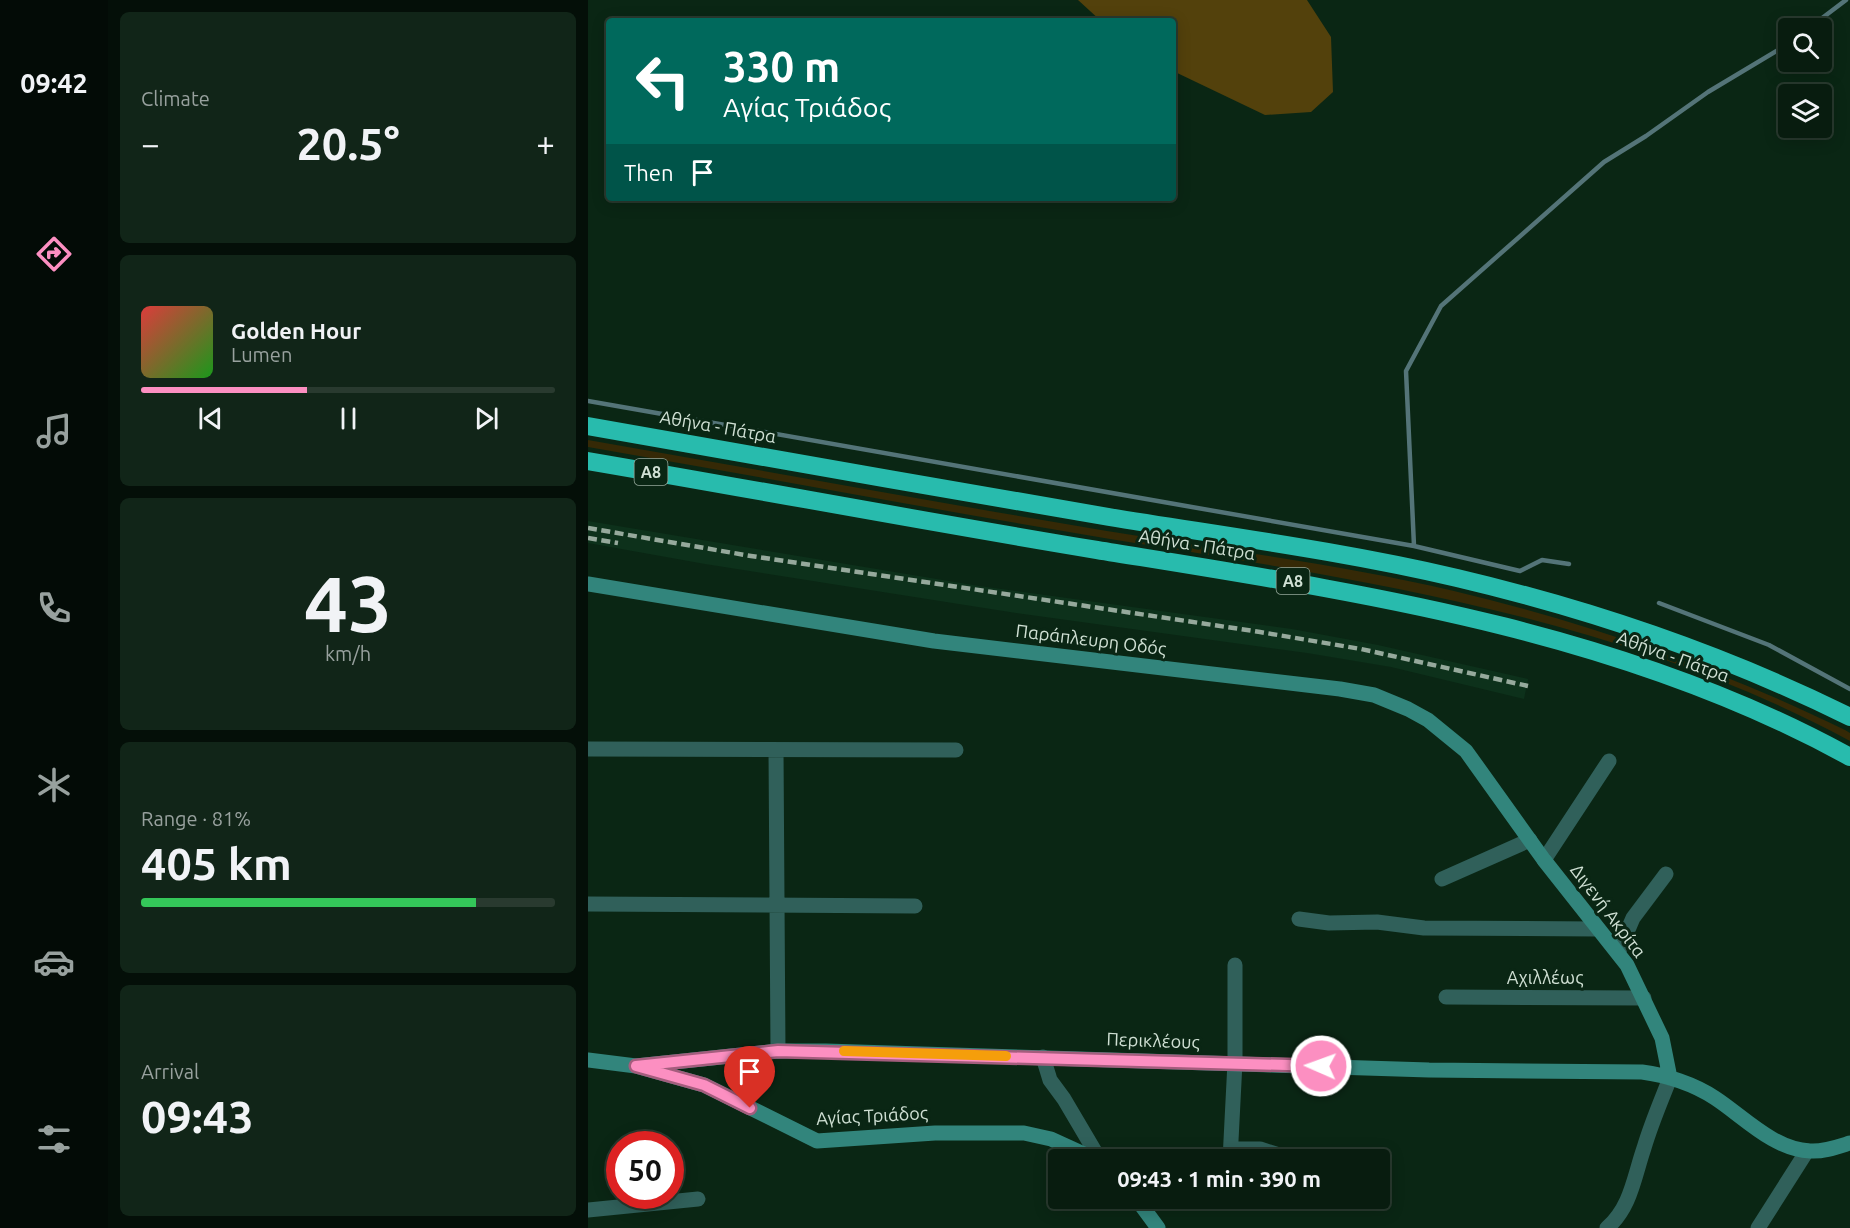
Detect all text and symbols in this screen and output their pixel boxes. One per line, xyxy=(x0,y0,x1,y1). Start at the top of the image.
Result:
map controls xyxy=(1778,18,1832,138)
button: search xyxy=(1778,18,1832,72)
icon: left xyxy=(624,42,702,120)
text: 330 m xyxy=(723,43,840,90)
text: 09:42 xyxy=(20,68,88,98)
button: layers xyxy=(1778,84,1832,138)
text: Climate xyxy=(141,87,210,110)
text: Αγίας Τριάδος xyxy=(723,92,891,122)
text: 20.5° xyxy=(296,118,400,169)
text: − xyxy=(141,125,160,162)
text: + xyxy=(536,125,555,162)
icon: arrive xyxy=(686,156,719,189)
text: Then xyxy=(624,160,674,185)
icon: directions xyxy=(33,233,75,275)
text: Golden Hour xyxy=(231,318,361,343)
text: Lumen xyxy=(231,343,292,366)
icon: previous xyxy=(194,402,227,435)
icon: pause xyxy=(332,402,365,435)
icon: next xyxy=(470,402,503,435)
street label: Αθήνα - Πάτρα xyxy=(658,406,778,446)
icon: music xyxy=(33,410,75,452)
road number: Α8 xyxy=(634,459,668,485)
street label: Αθήνα - Πάτρα xyxy=(1137,525,1257,563)
text: 43 xyxy=(304,559,392,647)
road number: Α8 xyxy=(1276,568,1310,594)
icon: phone xyxy=(33,587,75,629)
street label: Παράπλευρη Οδός xyxy=(1015,620,1168,659)
street label: Αθήνα - Πάτρα xyxy=(1615,627,1732,686)
text: km/h xyxy=(325,642,371,665)
icon: climate xyxy=(33,764,75,806)
text: Range · 81% xyxy=(141,807,251,830)
text: 405 km xyxy=(141,838,292,889)
street label: Διγενή Ακρίτα xyxy=(1567,860,1651,961)
icon: car xyxy=(33,941,75,983)
street label: Αχιλλέως xyxy=(1507,967,1583,988)
street label: Περικλέους xyxy=(1106,1028,1200,1053)
position arrow xyxy=(1289,1034,1353,1098)
pin xyxy=(724,1046,775,1108)
icon: arrive xyxy=(733,1055,766,1088)
text: Arrival xyxy=(141,1060,199,1083)
text: 09:43 xyxy=(141,1091,254,1142)
street label: Αγίας Τριάδος xyxy=(816,1102,928,1129)
icon: filters xyxy=(33,1118,75,1160)
speed limit sign: 50 xyxy=(606,1131,684,1209)
text: 09:43 · 1 min · 390 m xyxy=(1117,1166,1321,1191)

